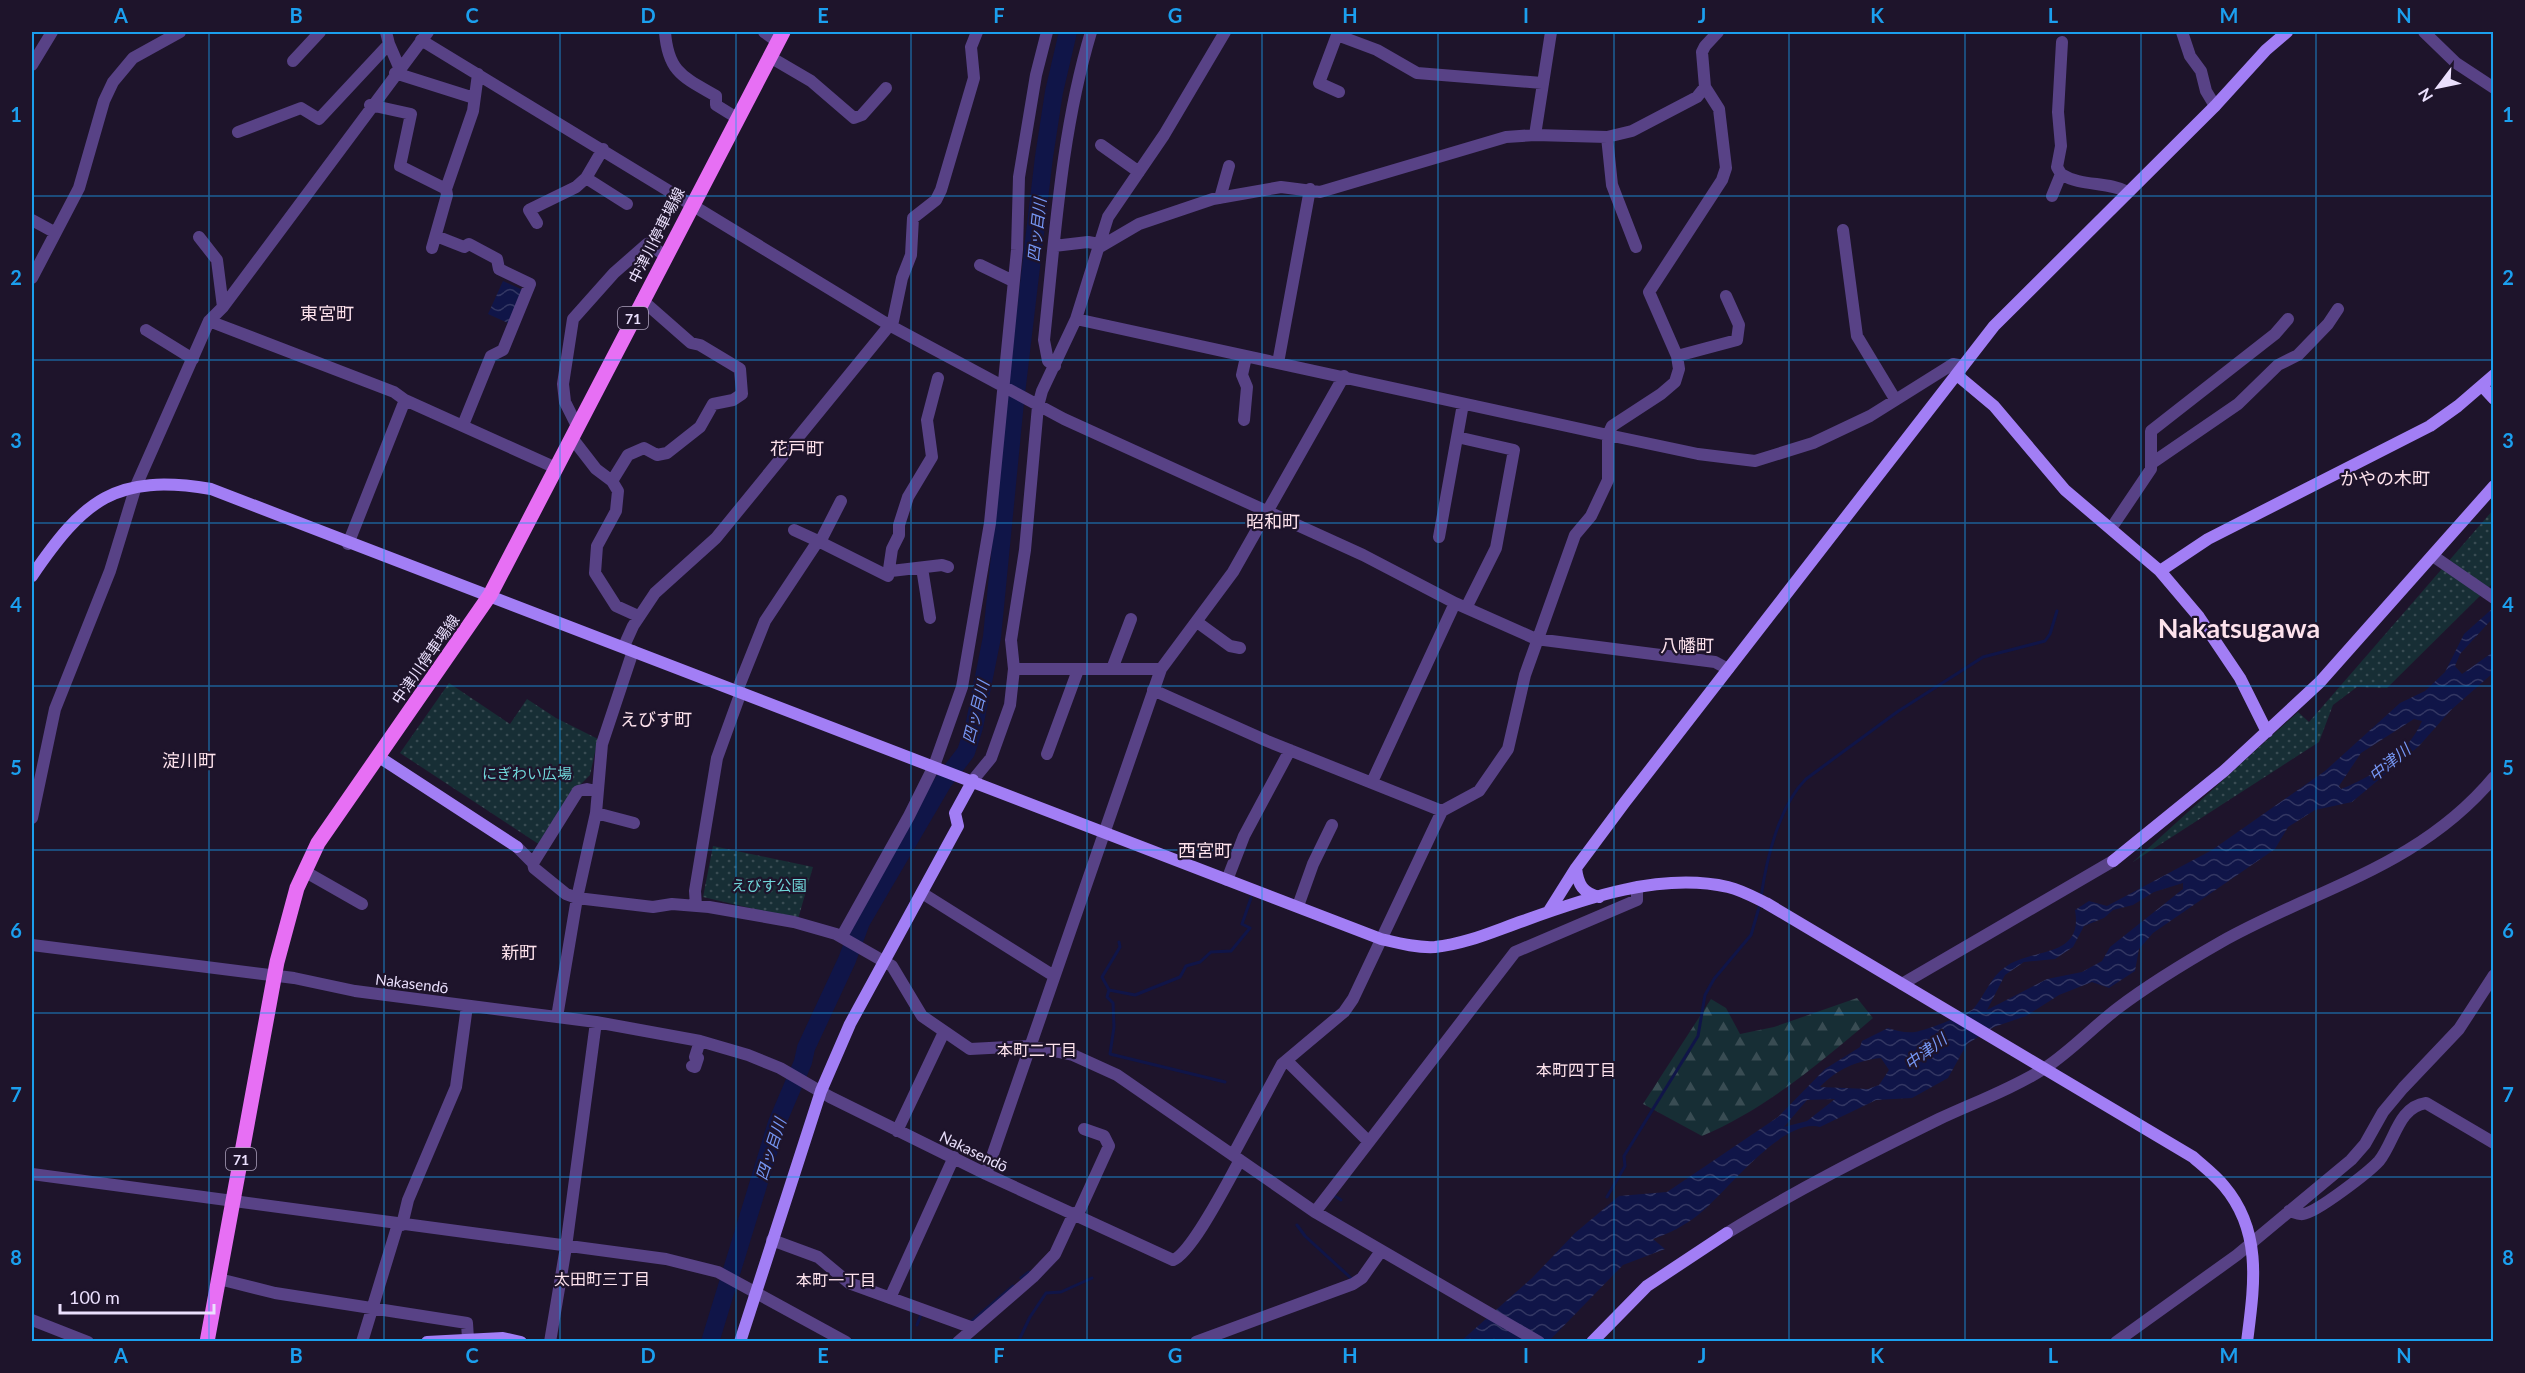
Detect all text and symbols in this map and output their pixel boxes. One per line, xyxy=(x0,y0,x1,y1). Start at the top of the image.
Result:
text: A xyxy=(113,3,128,27)
text: B xyxy=(289,3,303,27)
text: C xyxy=(465,3,479,27)
text: D xyxy=(640,3,656,27)
text: E xyxy=(817,3,829,27)
text: F xyxy=(993,3,1005,27)
text: G xyxy=(1168,3,1182,27)
text: H xyxy=(1342,3,1358,27)
text: I xyxy=(1523,3,1529,27)
text: J xyxy=(1698,3,1706,27)
text: K xyxy=(1870,3,1884,27)
text: L xyxy=(2048,3,2059,27)
text: M xyxy=(2220,3,2238,27)
text: N xyxy=(2396,3,2412,27)
north arrow xyxy=(2408,57,2468,117)
text: N xyxy=(2414,85,2436,105)
text: 1 xyxy=(10,102,22,126)
text: 1 xyxy=(2502,102,2514,126)
street label: 中津川停車場線 xyxy=(624,184,688,286)
water label: 四ッ目川 xyxy=(1023,195,1049,263)
text: 2 xyxy=(10,265,22,289)
text: 2 xyxy=(2502,265,2514,289)
district label: 東宮町 xyxy=(300,302,354,324)
road number: 71 xyxy=(618,307,648,329)
text: 3 xyxy=(10,428,22,452)
text: 3 xyxy=(2502,428,2514,452)
district label: 花戸町 xyxy=(770,437,824,459)
district label: かやの木町 xyxy=(2340,467,2430,489)
district label: 昭和町 xyxy=(1246,510,1300,532)
text: 4 xyxy=(10,592,22,616)
text: 4 xyxy=(2502,592,2514,616)
street label: 中津川停車場線 xyxy=(388,611,462,707)
district label: Nakatsugawa xyxy=(2158,611,2320,644)
district label: 八幡町 xyxy=(1660,634,1714,656)
water label: 四ッ目川 xyxy=(958,677,992,745)
district label: えびす町 xyxy=(620,708,692,730)
water label: 中津川 xyxy=(2364,738,2415,784)
district label: 淀川町 xyxy=(162,749,216,771)
text: 5 xyxy=(10,755,22,779)
text: 5 xyxy=(2502,755,2514,779)
park label: にぎわい広場 xyxy=(482,764,572,782)
district label: 西宮町 xyxy=(1178,839,1232,861)
park label: えびす公園 xyxy=(731,876,807,894)
text: 6 xyxy=(10,918,22,942)
text: 6 xyxy=(2502,918,2514,942)
district label: 新町 xyxy=(501,941,537,963)
street label: Nakasendō xyxy=(374,970,450,996)
water label: 中津川 xyxy=(1900,1028,1951,1073)
district label: 本町二丁目 xyxy=(997,1040,1077,1059)
district label: 本町四丁目 xyxy=(1536,1060,1616,1079)
text: 7 xyxy=(10,1082,22,1106)
text: 7 xyxy=(2502,1082,2514,1106)
water label: 四ッ目川 xyxy=(751,1114,790,1182)
street label: Nakasendō xyxy=(937,1127,1011,1175)
road number: 71 xyxy=(226,1148,256,1170)
text: 8 xyxy=(10,1245,22,1269)
text: 8 xyxy=(2502,1245,2514,1269)
district label: 太田町三丁目 xyxy=(554,1269,650,1288)
district label: 本町一丁目 xyxy=(796,1270,876,1289)
scale bar xyxy=(60,1277,214,1315)
text: 100 m xyxy=(69,1286,120,1308)
text: A xyxy=(113,1343,128,1367)
text: B xyxy=(289,1343,303,1367)
text: C xyxy=(465,1343,479,1367)
text: D xyxy=(640,1343,656,1367)
text: E xyxy=(817,1343,829,1367)
text: F xyxy=(993,1343,1005,1367)
text: G xyxy=(1168,1343,1182,1367)
text: H xyxy=(1342,1343,1358,1367)
text: I xyxy=(1523,1343,1529,1367)
text: J xyxy=(1698,1343,1706,1367)
text: K xyxy=(1870,1343,1884,1367)
text: L xyxy=(2048,1343,2059,1367)
text: M xyxy=(2220,1343,2238,1367)
text: N xyxy=(2396,1343,2412,1367)

